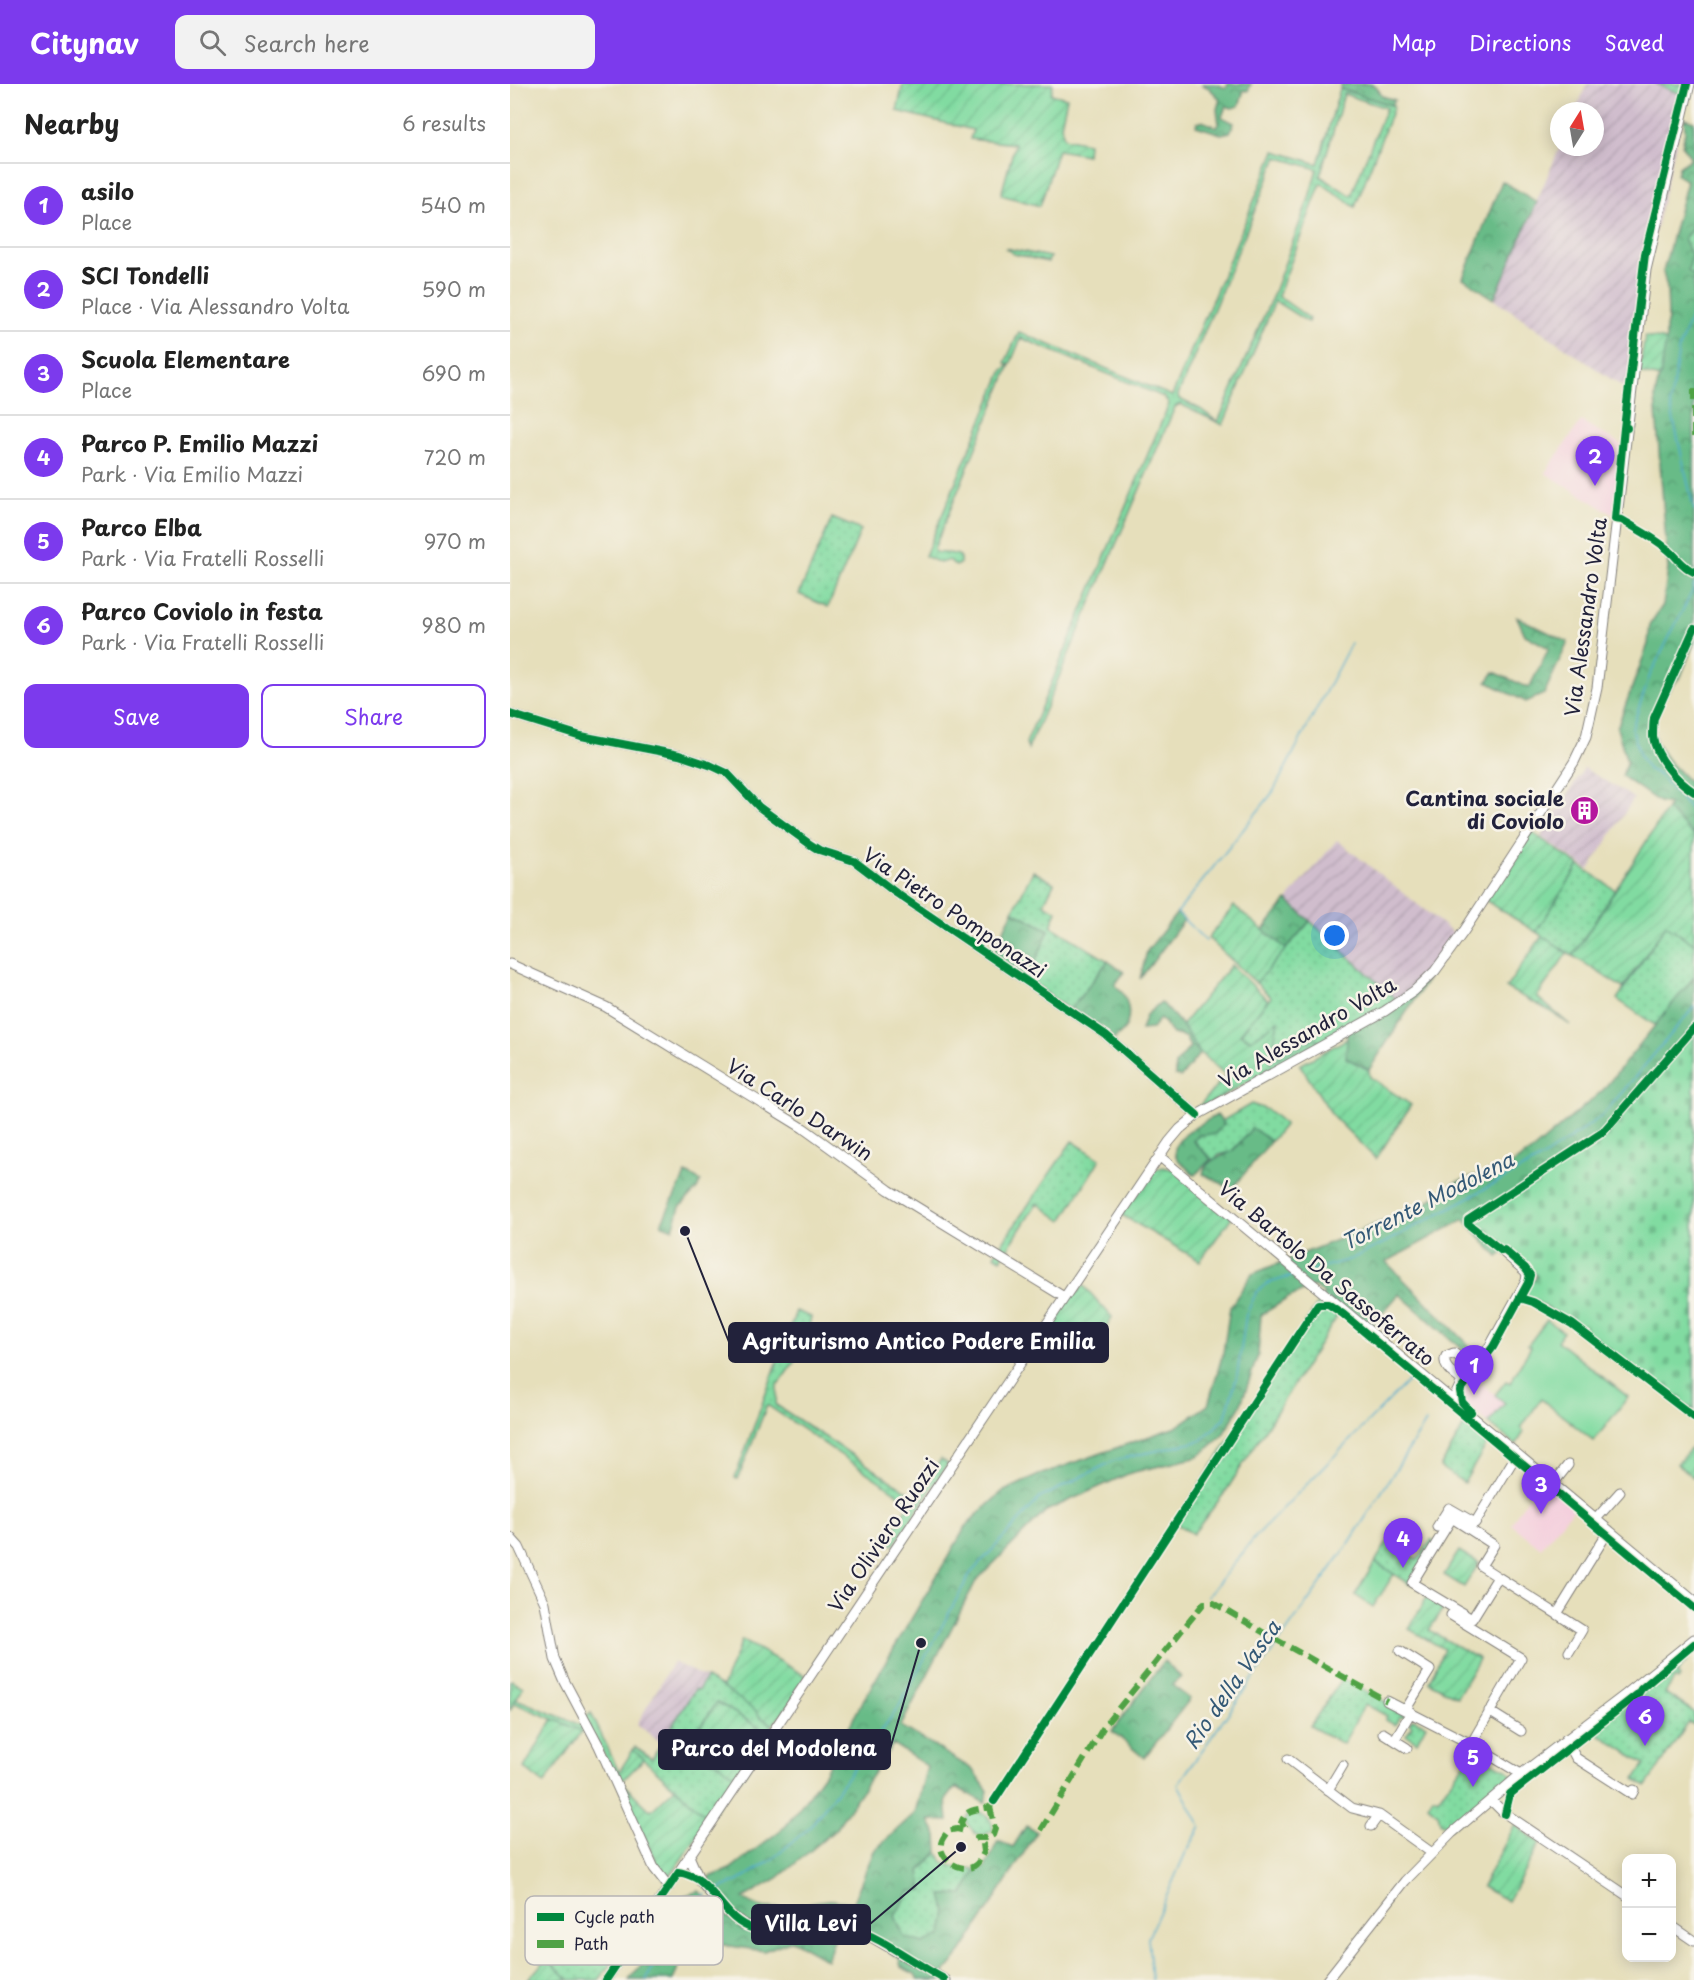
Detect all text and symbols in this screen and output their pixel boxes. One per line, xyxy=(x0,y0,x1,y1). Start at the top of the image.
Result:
search box xyxy=(175,15,595,69)
text: Citynav xyxy=(30,21,139,64)
icon: search xyxy=(196,26,229,59)
text: Search here xyxy=(244,26,370,59)
text: Map xyxy=(1391,26,1436,58)
text: Directions xyxy=(1469,26,1571,58)
text: Saved xyxy=(1604,26,1664,58)
north arrow xyxy=(1550,102,1604,156)
text: Nearby xyxy=(24,104,119,143)
text: 6 results xyxy=(402,108,486,138)
text: asilo xyxy=(81,174,134,207)
text: 1 xyxy=(39,190,48,220)
text: 540 m xyxy=(420,190,486,220)
text: Place xyxy=(81,207,132,237)
text: SCI Tondelli xyxy=(81,258,209,291)
text: 2 xyxy=(36,274,51,304)
text: 590 m xyxy=(422,274,486,304)
text: Place · Via Alessandro Volta xyxy=(81,291,349,321)
text: Scuola Elementare xyxy=(81,342,290,375)
text: 3 xyxy=(37,358,50,388)
text: 690 m xyxy=(422,358,486,388)
text: Place xyxy=(81,375,132,405)
text: Parco P. Emilio Mazzi xyxy=(81,426,318,459)
pin: 2 xyxy=(1576,436,1614,486)
text: 4 xyxy=(37,442,50,472)
text: 720 m xyxy=(424,442,486,472)
text: Park · Via Emilio Mazzi xyxy=(81,459,303,489)
text: Parco Elba xyxy=(81,510,202,543)
street label: Via Alessandro Volta xyxy=(1556,515,1614,718)
text: 5 xyxy=(37,526,50,556)
text: 970 m xyxy=(424,526,486,556)
text: Park · Via Fratelli Rosselli xyxy=(81,543,324,573)
text: Parco Coviolo in festa xyxy=(81,594,323,627)
text: 6 xyxy=(36,610,51,640)
text: 980 m xyxy=(422,610,486,640)
text: Park · Via Fratelli Rosselli xyxy=(81,627,324,657)
button: Save xyxy=(24,684,249,748)
button: Share xyxy=(261,684,486,748)
place label: Cantina sociale di Coviolo xyxy=(1405,783,1564,836)
building icon: Cantina sociale di Coviolo xyxy=(1569,794,1601,826)
street label: Via Pietro Pomponazzi xyxy=(857,839,1053,985)
your location xyxy=(1320,921,1349,950)
street label: Via Alessandro Volta xyxy=(1213,969,1402,1095)
street label: Via Carlo Darwin xyxy=(721,1050,879,1168)
water label: Torrente Modolena xyxy=(1335,1142,1520,1257)
street label: Via Bartolo Da Sassoferrato xyxy=(1212,1173,1442,1373)
callout: Agriturismo Antico Podere Emilia xyxy=(729,1323,1108,1362)
text: Agriturismo Antico Podere Emilia xyxy=(742,1324,1096,1356)
pin: 1 xyxy=(1454,1346,1494,1395)
street label: Via Oliviero Ruozzi xyxy=(820,1452,946,1618)
pin: 3 xyxy=(1522,1464,1560,1514)
pin: 4 xyxy=(1384,1518,1422,1568)
water label: Rio della Vasca xyxy=(1175,1612,1288,1755)
pin: 6 xyxy=(1626,1696,1664,1746)
callout: Parco del Modolena xyxy=(659,1730,890,1769)
text: Parco del Modolena xyxy=(671,1731,877,1763)
pin: 5 xyxy=(1454,1738,1492,1787)
map controls xyxy=(1622,1854,1676,1962)
button: + xyxy=(1622,1854,1676,1908)
legend xyxy=(525,1896,723,1965)
text: Cycle path xyxy=(574,1904,655,1928)
callout: Villa Levi xyxy=(752,1905,870,1944)
text: Villa Levi xyxy=(765,1906,857,1938)
button: − xyxy=(1622,1908,1676,1962)
text: Path xyxy=(574,1931,609,1955)

